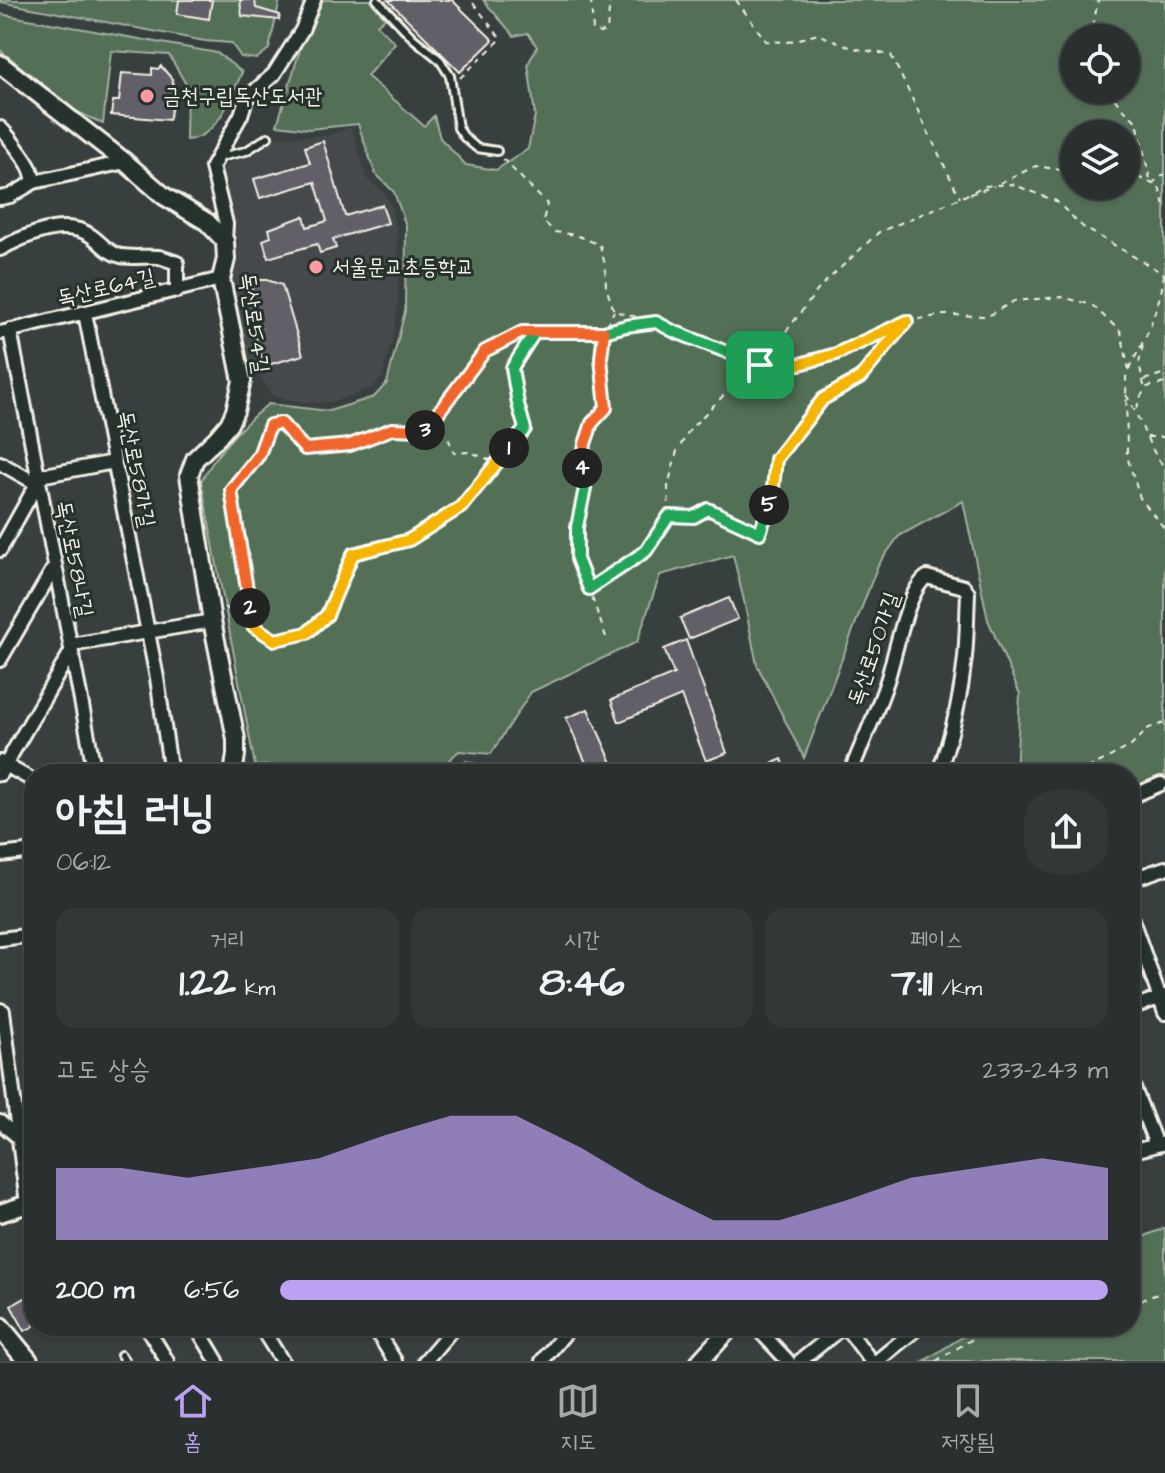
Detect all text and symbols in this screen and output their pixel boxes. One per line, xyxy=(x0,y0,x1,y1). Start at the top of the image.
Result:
map controls xyxy=(1060,24,1140,200)
button: locate xyxy=(1060,24,1140,104)
place label: 금천구립독산도서관 xyxy=(163,81,322,112)
marker: 금천구립독산도서관 xyxy=(138,87,156,105)
button: layers xyxy=(1060,120,1140,200)
place label: 서울문교초등학교 xyxy=(332,252,474,283)
marker: 서울문교초등학교 xyxy=(307,258,325,276)
street label: 독산로64길 xyxy=(54,262,158,314)
street label: 독산로54길 xyxy=(232,271,276,376)
pin xyxy=(726,331,794,399)
icon: arrive xyxy=(738,343,782,387)
street label: 독산로58가길 xyxy=(109,408,163,530)
pin: 3 xyxy=(405,410,445,450)
text: 3 xyxy=(419,414,431,445)
pin: 1 xyxy=(489,428,529,468)
text: 1 xyxy=(508,432,510,463)
pin: 4 xyxy=(562,448,602,488)
text: 4 xyxy=(575,452,589,483)
pin: 5 xyxy=(749,485,789,525)
text: 5 xyxy=(761,489,777,520)
street label: 독산로58나길 xyxy=(47,498,101,620)
pin: 2 xyxy=(230,588,270,628)
street label: 독산로50가길 xyxy=(840,588,908,710)
text: 2 xyxy=(244,592,256,623)
text: 아침 러닝 xyxy=(56,783,215,844)
button: share xyxy=(1024,790,1108,874)
text: 06:12 xyxy=(56,844,111,880)
text: 거리 xyxy=(210,925,245,956)
text: 시간 xyxy=(564,925,600,956)
text: 페이스 xyxy=(910,925,963,956)
text: 1.22 xyxy=(179,956,236,1011)
text: 8:46 xyxy=(540,956,624,1011)
text: 7:11 xyxy=(891,956,933,1011)
text: km xyxy=(236,973,275,1004)
text: /km xyxy=(933,973,982,1004)
text: 고도 상승 xyxy=(56,1052,150,1088)
text: 233–243 m xyxy=(982,1052,1108,1088)
text: 200 m xyxy=(56,1272,134,1308)
text: 6:56 xyxy=(184,1272,239,1308)
tab: 홈 xyxy=(171,1379,215,1458)
tab: 지도 xyxy=(556,1379,600,1458)
tab: 저장됨 xyxy=(941,1379,994,1458)

